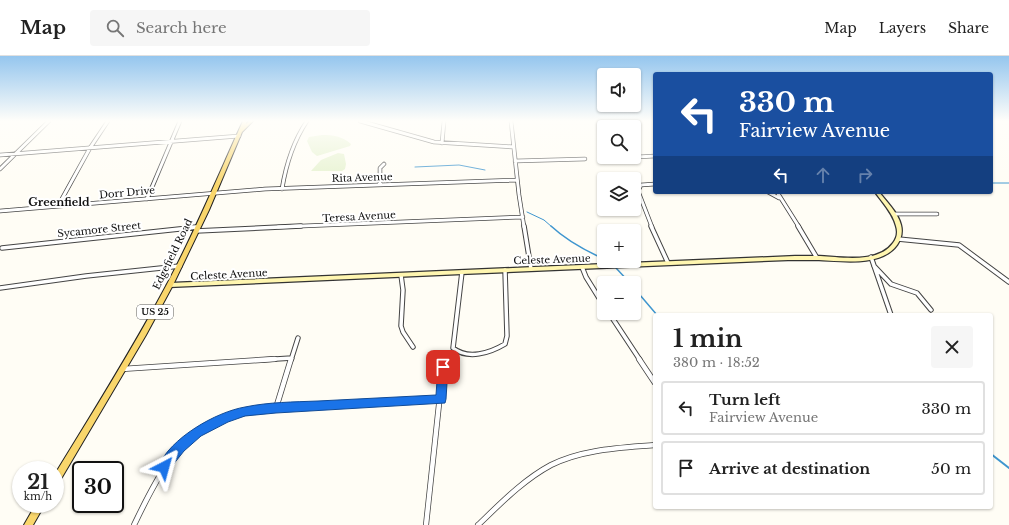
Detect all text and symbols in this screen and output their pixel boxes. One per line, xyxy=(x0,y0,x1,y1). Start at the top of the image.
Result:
search box xyxy=(90,10,370,46)
text: Map xyxy=(20,16,66,39)
icon: search xyxy=(104,17,126,39)
text: Search here xyxy=(136,18,227,37)
text: Map xyxy=(824,19,857,37)
text: Layers xyxy=(879,19,926,37)
text: Share xyxy=(948,19,989,37)
map controls xyxy=(597,68,641,320)
button: sound xyxy=(597,68,641,112)
text: 330 m xyxy=(739,85,834,120)
icon: left xyxy=(673,88,725,140)
button: search xyxy=(597,120,641,164)
text: Fairview Avenue xyxy=(739,120,890,142)
icon: left xyxy=(770,164,792,186)
icon: ahead xyxy=(812,164,834,186)
icon: right xyxy=(854,164,876,186)
street label: Rita Avenue xyxy=(331,170,393,185)
button: layers xyxy=(597,172,641,216)
street label: Dorr Drive xyxy=(99,184,156,201)
district label: Greenfield xyxy=(28,195,90,209)
street label: Teresa Avenue xyxy=(322,208,396,225)
street label: Edgefield Road xyxy=(150,216,195,292)
street label: Sycamore Street xyxy=(57,219,142,240)
button: + xyxy=(597,224,641,268)
street label: Celeste Avenue xyxy=(513,252,591,267)
street label: Celeste Avenue xyxy=(190,266,268,283)
button: − xyxy=(597,276,641,320)
road number: US 25 xyxy=(137,305,173,319)
text: 1 min xyxy=(673,324,743,353)
button: close xyxy=(931,326,973,368)
pin xyxy=(426,350,460,384)
text: 380 m · 18:52 xyxy=(673,354,760,371)
icon: arrive xyxy=(432,356,454,378)
text: Turn left xyxy=(709,390,780,409)
icon: left xyxy=(675,397,697,419)
text: 330 m xyxy=(921,399,971,418)
text: Fairview Avenue xyxy=(709,409,818,426)
position arrow xyxy=(143,446,185,488)
icon: arrive xyxy=(675,457,697,479)
text: Arrive at destination xyxy=(709,459,870,478)
text: 50 m xyxy=(931,459,971,478)
speed limit sign: 30 xyxy=(72,461,124,513)
text: 21 xyxy=(27,470,49,494)
text: km/h xyxy=(24,490,52,503)

